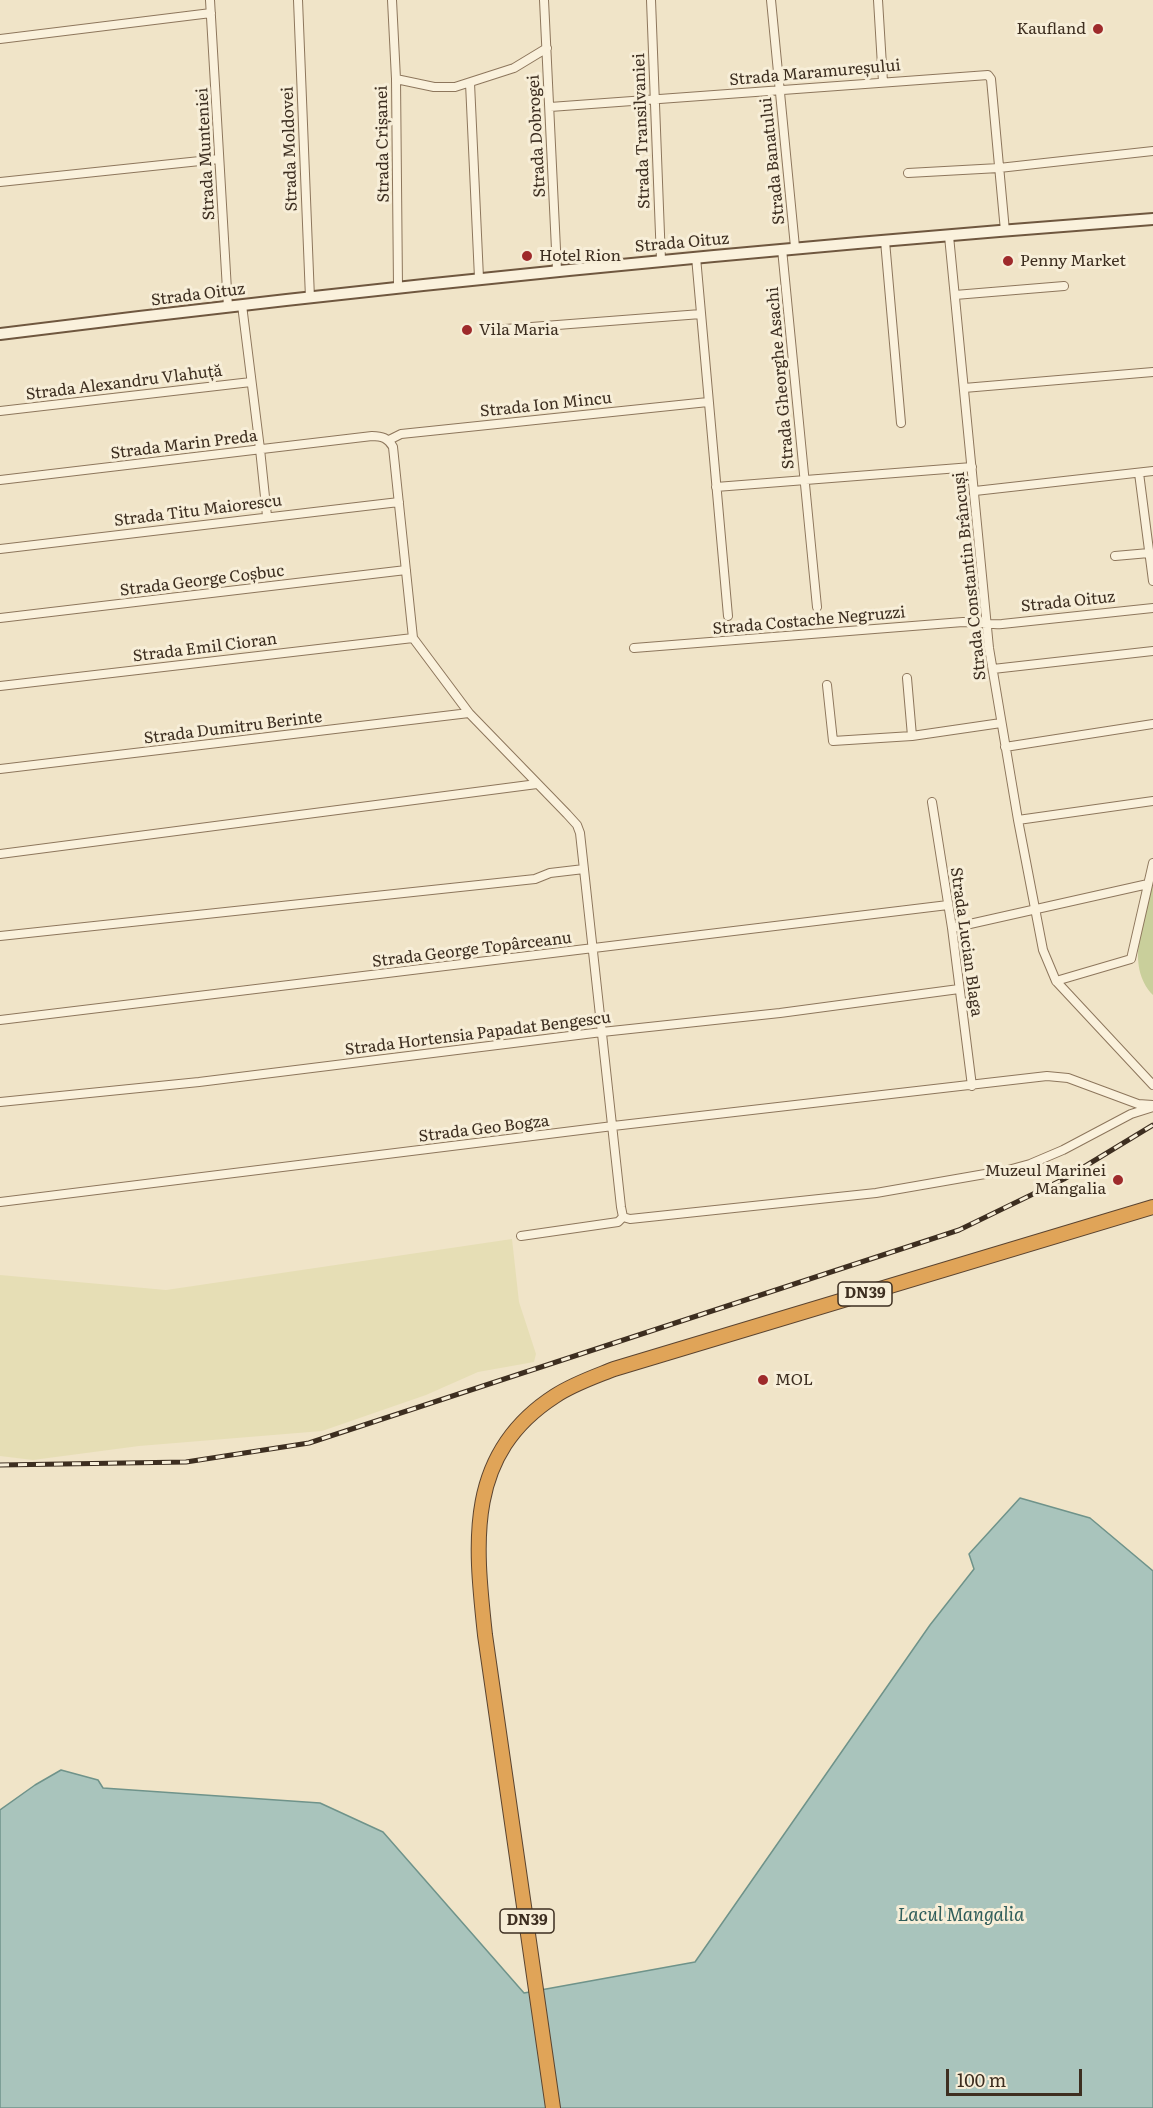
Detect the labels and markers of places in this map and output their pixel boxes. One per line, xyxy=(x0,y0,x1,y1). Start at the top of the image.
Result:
place label: Kaufland xyxy=(1016,19,1086,39)
marker: Kaufland xyxy=(1091,22,1105,36)
place label: Hotel Rion xyxy=(539,246,621,266)
marker: Hotel Rion xyxy=(520,249,534,263)
place label: Penny Market xyxy=(1020,251,1126,271)
marker: Penny Market xyxy=(1001,254,1015,268)
place label: Vila Maria xyxy=(479,320,559,340)
marker: Vila Maria xyxy=(460,323,474,337)
place label: Muzeul Marinei Mangalia xyxy=(985,1161,1106,1199)
marker: Muzeul Marinei Mangalia xyxy=(1111,1173,1125,1187)
place label: MOL xyxy=(775,1370,813,1390)
marker: MOL xyxy=(756,1373,770,1387)

